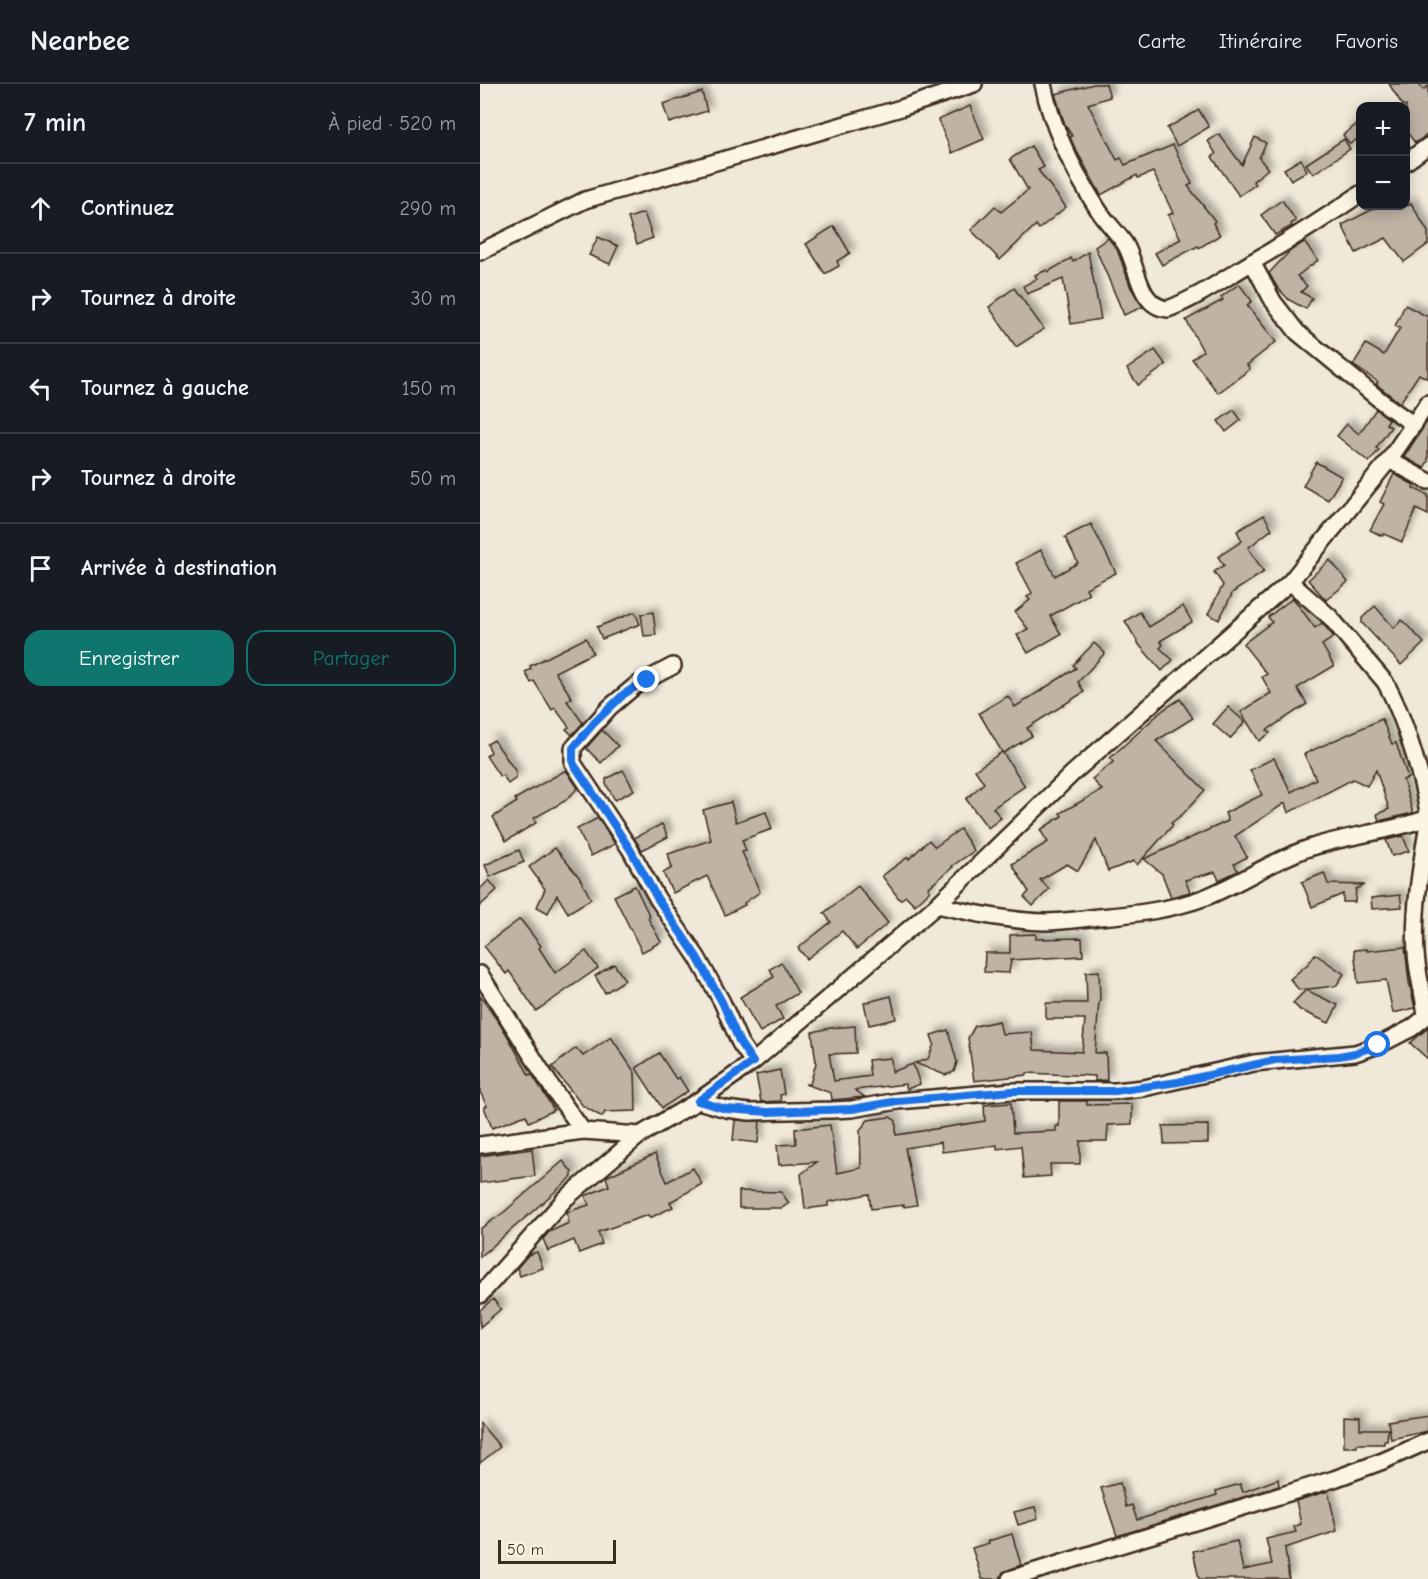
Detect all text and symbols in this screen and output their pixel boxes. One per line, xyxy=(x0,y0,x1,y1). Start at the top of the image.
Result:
text: Nearbee xyxy=(30,25,130,57)
text: Carte xyxy=(1138,29,1186,53)
text: Itinéraire xyxy=(1219,29,1302,53)
text: Favoris xyxy=(1335,29,1398,53)
map controls xyxy=(1356,102,1410,210)
button: + xyxy=(1356,102,1410,156)
text: 7 min xyxy=(24,108,86,138)
text: À pied · 520 m xyxy=(328,112,456,135)
button: − xyxy=(1356,156,1410,210)
icon: ahead xyxy=(24,192,57,225)
text: Continuez xyxy=(81,195,174,221)
text: 290 m xyxy=(400,197,456,220)
icon: right xyxy=(24,282,57,315)
text: Tournez à droite xyxy=(81,285,236,311)
text: 30 m xyxy=(410,287,456,310)
icon: left xyxy=(24,372,57,405)
text: Tournez à gauche xyxy=(81,375,249,401)
text: 150 m xyxy=(402,377,456,400)
icon: right xyxy=(24,462,57,495)
text: Tournez à droite xyxy=(81,465,236,491)
text: 50 m xyxy=(410,467,456,490)
icon: arrive xyxy=(24,552,57,585)
text: Arrivée à destination xyxy=(81,555,277,581)
button: Enregistrer xyxy=(24,630,234,686)
button: Partager xyxy=(246,630,456,686)
route end xyxy=(633,666,659,692)
route start xyxy=(1364,1031,1390,1057)
scale bar xyxy=(498,1537,616,1564)
text: 50 m xyxy=(507,1541,544,1559)

